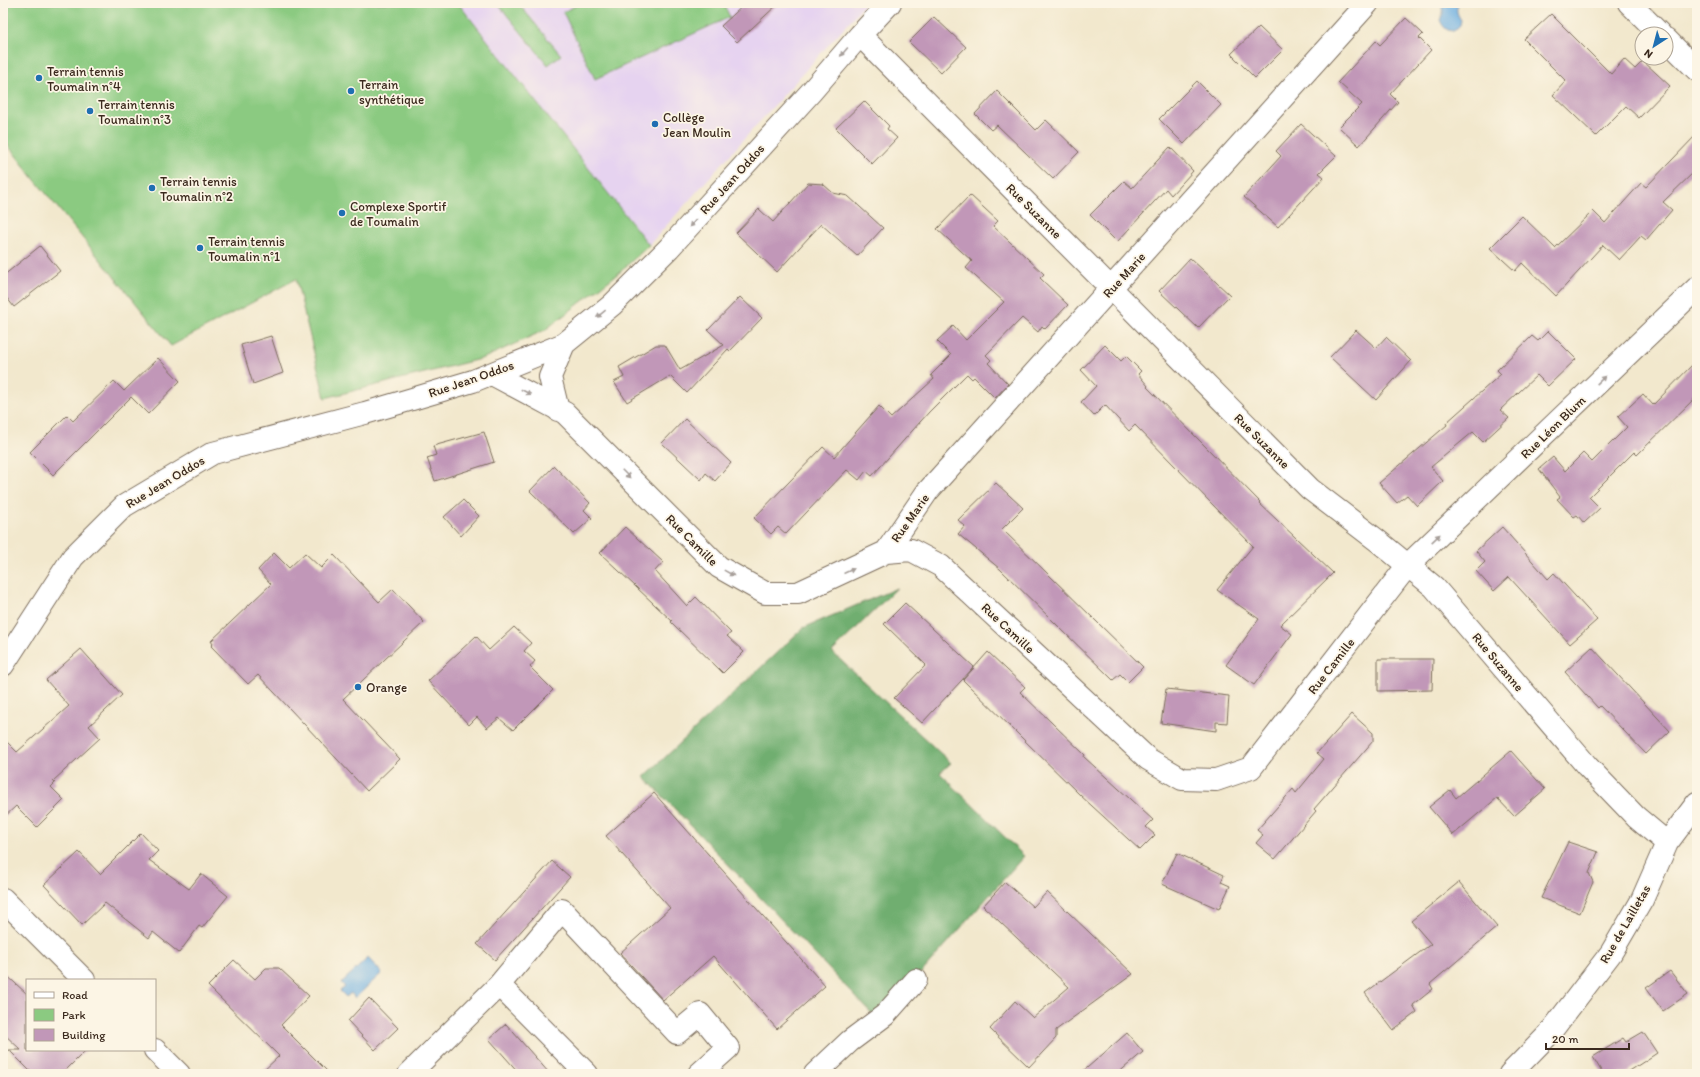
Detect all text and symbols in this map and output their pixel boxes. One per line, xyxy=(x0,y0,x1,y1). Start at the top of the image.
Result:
north arrow xyxy=(1634,26,1674,66)
text: N xyxy=(1642,46,1655,61)
one-way arrow xyxy=(840,47,849,58)
place label: Terrain tennis Toumalin n°4 xyxy=(47,64,124,94)
marker: Terrain tennis Toumalin n°4 xyxy=(34,73,44,83)
place label: Terrain synthétique xyxy=(359,77,424,107)
marker: Terrain synthétique xyxy=(346,86,356,96)
place label: Terrain tennis Toumalin n°3 xyxy=(98,97,175,127)
marker: Terrain tennis Toumalin n°3 xyxy=(85,106,95,116)
place label: Collège Jean Moulin xyxy=(663,110,732,140)
marker: Collège Jean Moulin xyxy=(650,119,660,129)
street label: Rue Jean Oddos xyxy=(697,141,768,217)
place label: Terrain tennis Toumalin n°2 xyxy=(160,174,237,204)
street label: Rue Suzanne xyxy=(1003,180,1065,242)
marker: Terrain tennis Toumalin n°2 xyxy=(147,183,157,193)
place label: Complexe Sportif de Toumalin xyxy=(350,199,447,229)
marker: Complexe Sportif de Toumalin xyxy=(337,208,347,218)
one-way arrow xyxy=(689,218,698,227)
place label: Terrain tennis Toumalin n°1 xyxy=(208,234,285,264)
marker: Terrain tennis Toumalin n°1 xyxy=(195,243,205,253)
street label: Rue Marie xyxy=(1100,249,1148,301)
one-way arrow xyxy=(595,310,606,319)
street label: Rue Jean Oddos xyxy=(426,357,516,401)
one-way arrow xyxy=(1596,376,1606,385)
one-way arrow xyxy=(520,389,532,396)
street label: Rue Léon Blum xyxy=(1518,392,1588,462)
street label: Rue Suzanne xyxy=(1231,410,1293,472)
street label: Rue Jean Oddos xyxy=(123,452,207,511)
one-way arrow xyxy=(621,469,631,479)
street label: Rue Marie xyxy=(888,491,932,545)
street label: Rue Camille xyxy=(663,511,721,569)
one-way arrow xyxy=(1431,534,1441,543)
one-way arrow xyxy=(844,567,856,573)
one-way arrow xyxy=(723,570,735,576)
street label: Rue Camille xyxy=(978,600,1038,656)
street label: Rue Suzanne xyxy=(1469,630,1527,694)
street label: Rue Camille xyxy=(1304,635,1358,697)
place label: Orange xyxy=(366,680,407,695)
marker: Orange xyxy=(353,682,363,692)
street label: Rue de Lailletas xyxy=(1596,882,1654,966)
legend xyxy=(26,979,156,1051)
text: Road xyxy=(62,988,88,1002)
text: Park xyxy=(62,1008,86,1022)
scale bar xyxy=(1546,1025,1629,1051)
text: Building xyxy=(62,1028,106,1042)
text: 20 m xyxy=(1552,1032,1579,1046)

